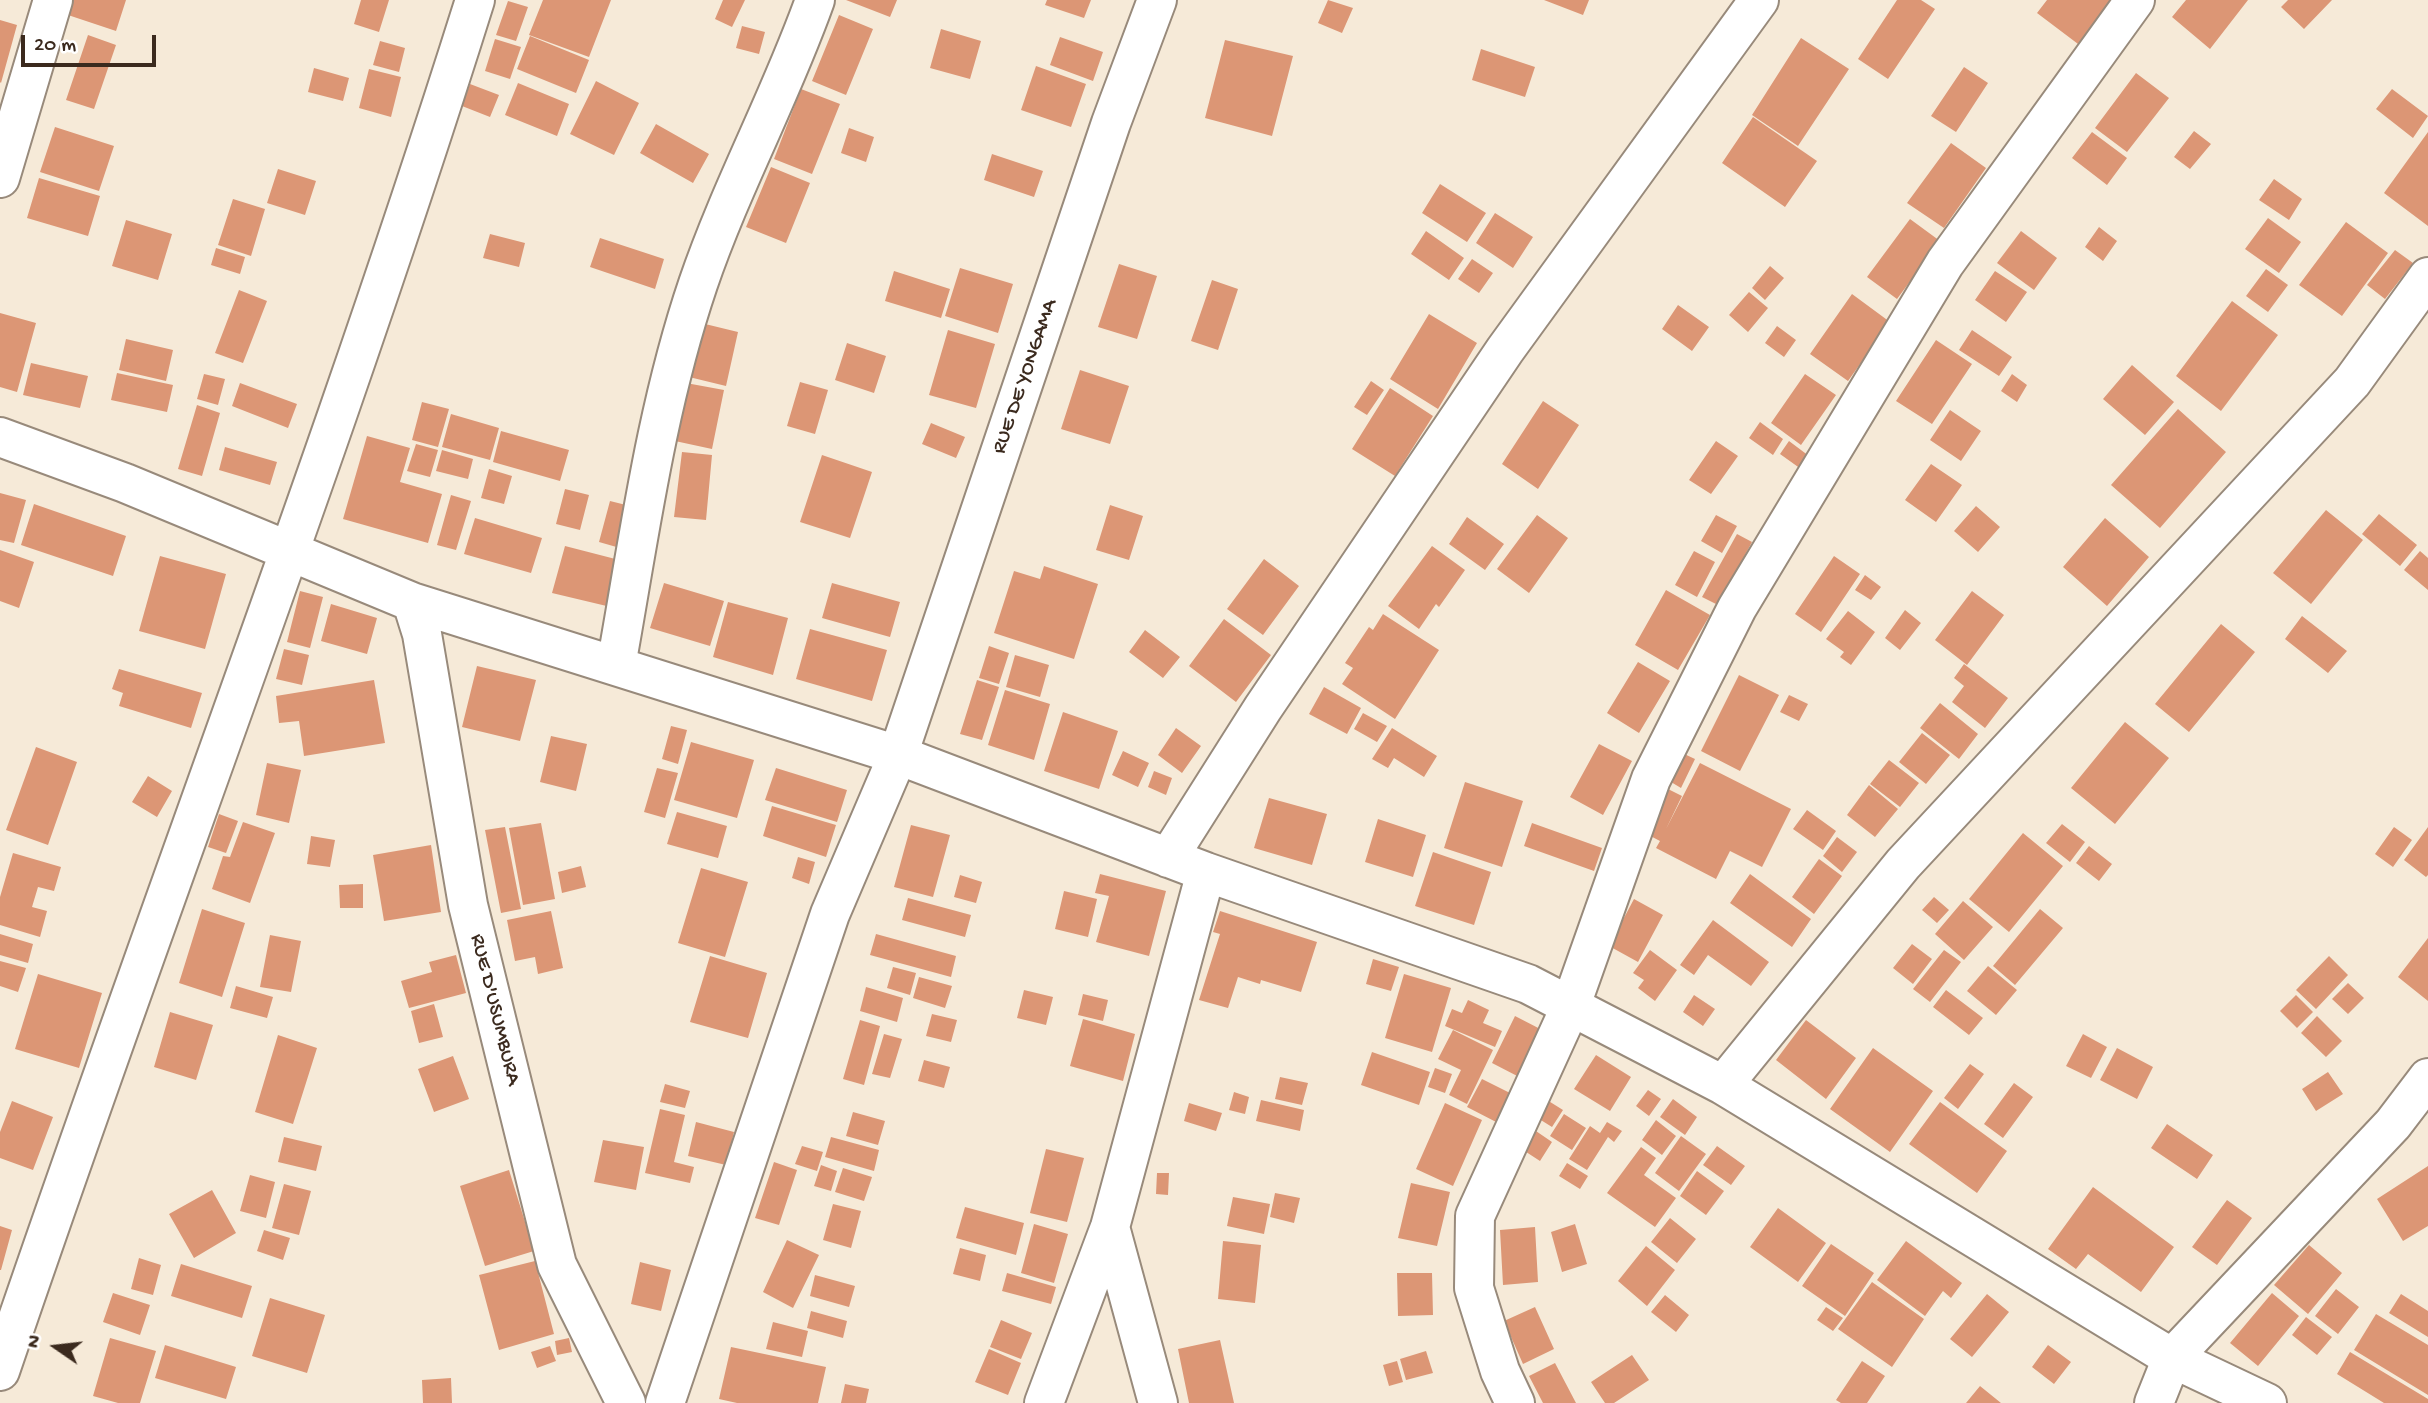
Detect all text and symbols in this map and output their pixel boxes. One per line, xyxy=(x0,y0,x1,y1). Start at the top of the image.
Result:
scale bar xyxy=(24,21,159,65)
text: 20 m xyxy=(34,34,76,59)
street label: RUE DE YONGAMA xyxy=(988,296,1064,458)
street label: RUE D'USUMBURA xyxy=(463,932,525,1088)
north arrow xyxy=(21,1312,91,1382)
text: N xyxy=(22,1333,48,1351)

